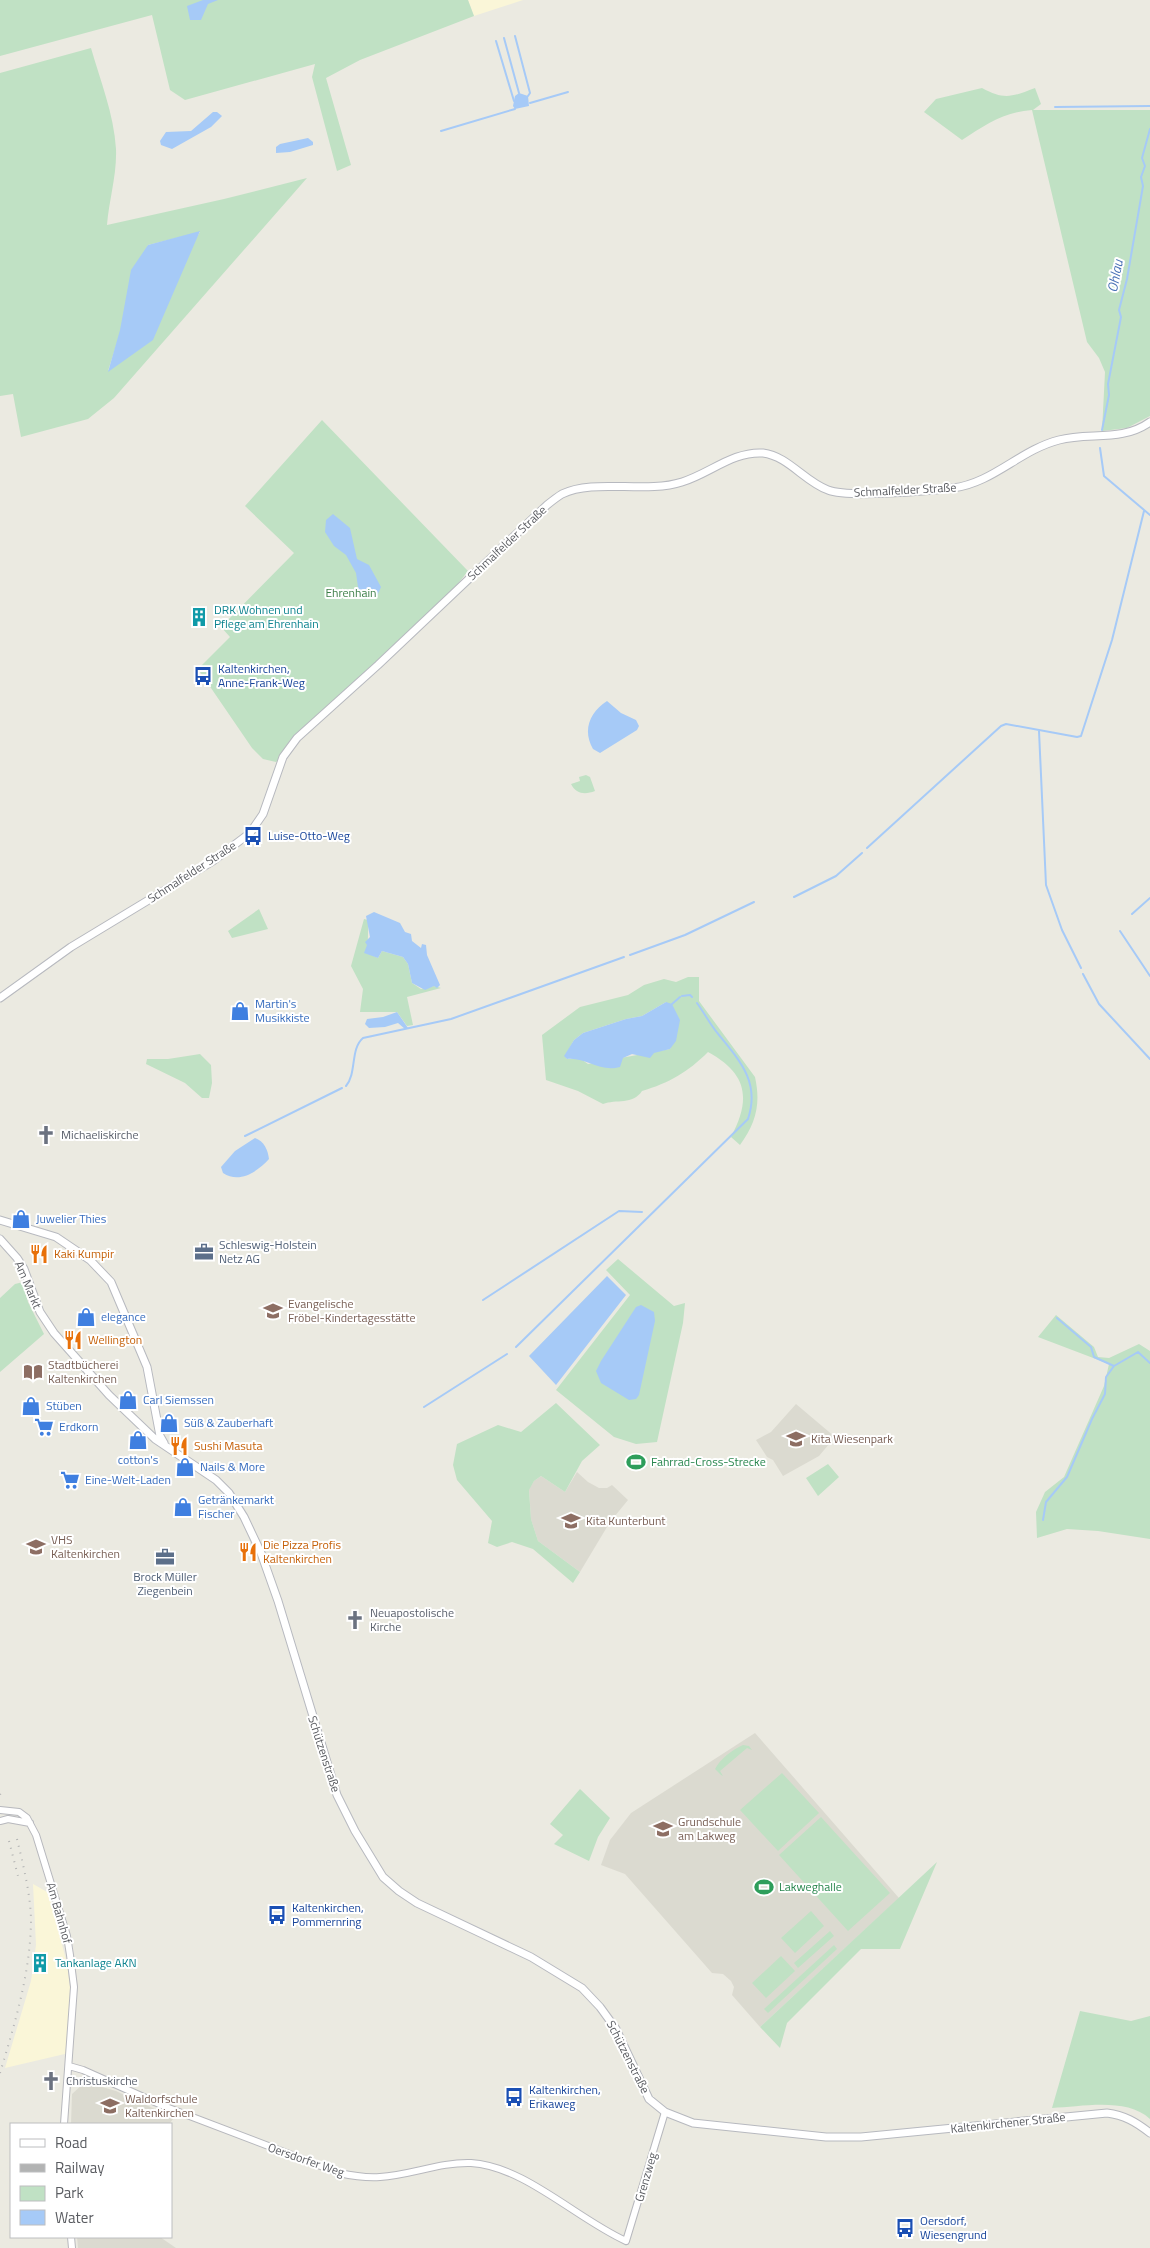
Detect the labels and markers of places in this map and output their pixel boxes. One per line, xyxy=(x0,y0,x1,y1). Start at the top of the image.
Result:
place label: DRK Wohnen und Pflege am Ehrenhain xyxy=(214,600,319,633)
building icon: DRK Wohnen und Pflege am Ehrenhain xyxy=(188,606,210,628)
place label: Kaltenkirchen, Anne-Frank-Weg xyxy=(218,659,305,692)
bus stop icon: Kaltenkirchen, Anne-Frank-Weg xyxy=(192,665,214,687)
bus stop icon: Luise-Otto-Weg xyxy=(242,825,264,847)
place label: Luise-Otto-Weg xyxy=(268,826,350,845)
place label: Martin's Musikkiste xyxy=(255,994,310,1027)
shop icon: Martin's Musikkiste xyxy=(229,1000,251,1022)
church icon: Michaeliskirche xyxy=(35,1124,57,1146)
place label: Michaeliskirche xyxy=(61,1125,139,1144)
shop icon: Juwelier Thies xyxy=(10,1208,32,1230)
place label: Juwelier Thies xyxy=(36,1209,107,1228)
place label: Schleswig-Holstein Netz AG xyxy=(219,1235,317,1268)
office icon: Schleswig-Holstein Netz AG xyxy=(193,1241,215,1263)
restaurant icon: Kaki Kumpir xyxy=(28,1243,50,1265)
place label: Kaki Kumpir xyxy=(54,1244,114,1263)
place label: Evangelische Fröbel-Kindertagesstätte xyxy=(288,1294,416,1327)
school or university icon: Evangelische Fröbel-Kindertagesstätte xyxy=(262,1300,284,1322)
shop icon: elegance xyxy=(75,1306,97,1328)
place label: elegance xyxy=(101,1307,146,1326)
restaurant icon: Wellington xyxy=(62,1329,84,1351)
place label: Wellington xyxy=(88,1330,142,1349)
place label: Stadtbücherei Kaltenkirchen xyxy=(48,1355,118,1388)
library icon: Stadtbücherei Kaltenkirchen xyxy=(22,1361,44,1383)
shop icon: Carl Siemssen xyxy=(117,1389,139,1411)
place label: Carl Siemssen xyxy=(143,1390,214,1409)
shop icon: Stüben xyxy=(20,1395,42,1417)
place label: Stüben xyxy=(46,1396,82,1415)
shop icon: Süß & Zauberhaft xyxy=(158,1412,180,1434)
place label: Süß & Zauberhaft xyxy=(184,1413,274,1432)
supermarket icon: Erdkorn xyxy=(33,1416,55,1438)
place label: Erdkorn xyxy=(59,1417,99,1436)
school or university icon: Kita Wiesenpark xyxy=(785,1428,807,1450)
shop icon: cotton's xyxy=(127,1429,149,1451)
place label: Kita Wiesenpark xyxy=(811,1429,893,1448)
restaurant icon: Sushi Masuta xyxy=(168,1435,190,1457)
place label: Sushi Masuta xyxy=(194,1436,262,1455)
place label: cotton's xyxy=(118,1450,159,1469)
sports icon: Fahrrad-Cross-Strecke xyxy=(625,1451,647,1473)
place label: Fahrrad-Cross-Strecke xyxy=(651,1452,766,1471)
shop icon: Nails & More xyxy=(174,1456,196,1478)
place label: Nails & More xyxy=(200,1457,265,1476)
supermarket icon: Eine-Welt-Laden xyxy=(59,1469,81,1491)
place label: Eine-Welt-Laden xyxy=(85,1470,171,1489)
place label: Getränkemarkt Fischer xyxy=(198,1490,275,1523)
shop icon: Getränkemarkt Fischer xyxy=(172,1496,194,1518)
school or university icon: Kita Kunterbunt xyxy=(560,1510,582,1532)
place label: Kita Kunterbunt xyxy=(586,1511,666,1530)
place label: VHS Kaltenkirchen xyxy=(51,1530,120,1563)
place label: Die Pizza Profis Kaltenkirchen xyxy=(263,1535,341,1568)
school or university icon: VHS Kaltenkirchen xyxy=(25,1536,47,1558)
restaurant icon: Die Pizza Profis Kaltenkirchen xyxy=(237,1541,259,1563)
office icon: Brock Müller Ziegenbein xyxy=(154,1546,176,1568)
place label: Brock Müller Ziegenbein xyxy=(133,1567,197,1600)
place label: Neuapostolische Kirche xyxy=(370,1603,454,1636)
church icon: Neuapostolische Kirche xyxy=(344,1609,366,1631)
place label: Grundschule am Lakweg xyxy=(678,1812,741,1845)
school or university icon: Grundschule am Lakweg xyxy=(652,1818,674,1840)
sports icon: Lakweghalle xyxy=(753,1876,775,1898)
place label: Lakweghalle xyxy=(779,1877,842,1896)
place label: Kaltenkirchen, Pommernring xyxy=(292,1898,364,1931)
bus stop icon: Kaltenkirchen, Pommernring xyxy=(266,1904,288,1926)
building icon: Tankanlage AKN xyxy=(29,1952,51,1974)
place label: Tankanlage AKN xyxy=(55,1953,137,1972)
church icon: Christuskirche xyxy=(40,2070,62,2092)
place label: Christuskirche xyxy=(66,2071,138,2090)
place label: Kaltenkirchen, Erikaweg xyxy=(529,2080,601,2113)
bus stop icon: Kaltenkirchen, Erikaweg xyxy=(503,2086,525,2108)
place label: Waldorfschule Kaltenkirchen xyxy=(125,2089,198,2122)
school or university icon: Waldorfschule Kaltenkirchen xyxy=(99,2095,121,2117)
place label: Oersdorf, Wiesengrund xyxy=(920,2211,987,2244)
bus stop icon: Oersdorf, Wiesengrund xyxy=(894,2217,916,2239)

